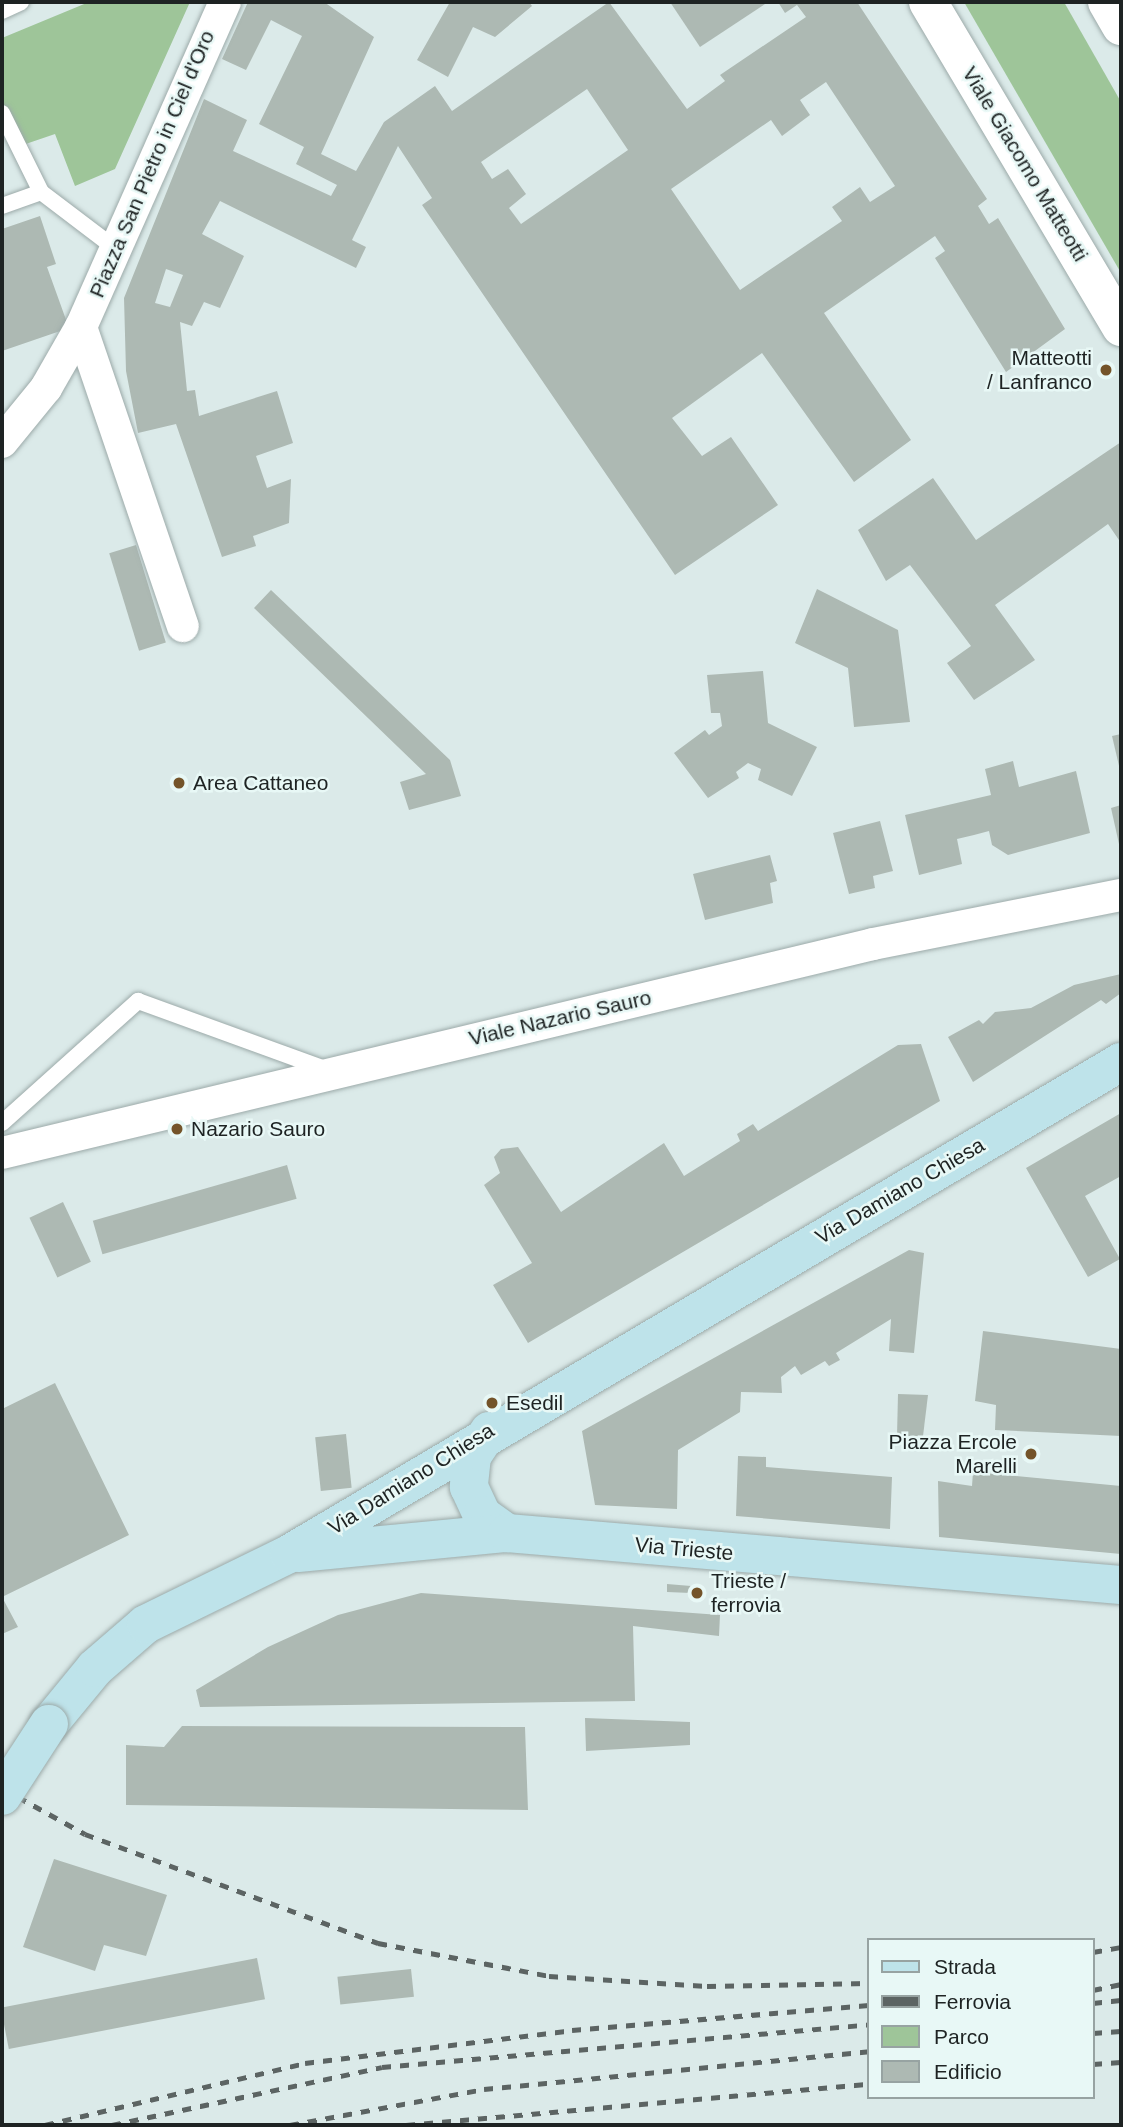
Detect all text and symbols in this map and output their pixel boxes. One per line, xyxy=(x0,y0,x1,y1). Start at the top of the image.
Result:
street label: Piazza San Pietro in Ciel d'Oro xyxy=(84,27,220,301)
street label: Viale Giacomo Matteotti xyxy=(957,62,1093,266)
place label: Matteotti / Lanfranco xyxy=(987,345,1092,395)
marker: Matteotti / Lanfranco xyxy=(1098,362,1114,378)
place label: Area Cattaneo xyxy=(193,770,328,796)
marker: Area Cattaneo xyxy=(171,775,187,791)
street label: Viale Nazario Sauro xyxy=(466,985,654,1051)
place label: Nazario Sauro xyxy=(191,1116,325,1142)
marker: Nazario Sauro xyxy=(169,1121,185,1137)
street label: Via Damiano Chiesa xyxy=(811,1132,989,1250)
place label: Esedil xyxy=(506,1390,563,1416)
marker: Esedil xyxy=(484,1395,500,1411)
street label: Via Damiano Chiesa xyxy=(323,1418,499,1540)
place label: Piazza Ercole Marelli xyxy=(889,1429,1017,1479)
marker: Piazza Ercole Marelli xyxy=(1023,1446,1039,1462)
street label: Via Trieste xyxy=(633,1532,735,1566)
place label: Trieste / ferrovia xyxy=(711,1568,786,1618)
marker: Trieste / ferrovia xyxy=(689,1585,705,1601)
legend xyxy=(867,1938,1095,2099)
text: Strada xyxy=(934,1955,996,1978)
text: Ferrovia xyxy=(934,1990,1011,2013)
text: Parco xyxy=(934,2025,989,2048)
text: Edificio xyxy=(934,2060,1002,2083)

